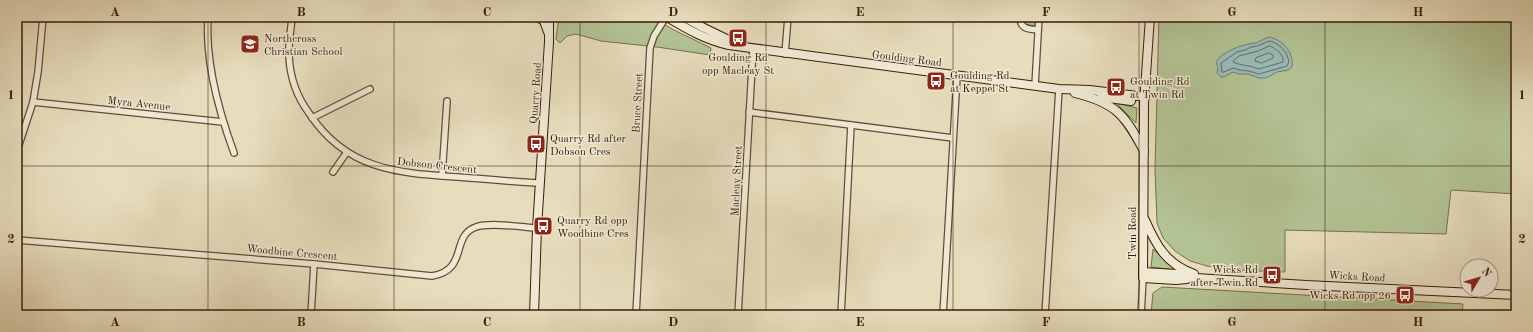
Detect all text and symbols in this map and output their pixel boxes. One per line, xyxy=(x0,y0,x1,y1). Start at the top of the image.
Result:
text: A xyxy=(110,6,120,19)
text: B xyxy=(296,6,306,19)
text: C xyxy=(483,6,491,19)
text: D xyxy=(668,6,678,19)
text: E xyxy=(856,6,865,19)
text: F xyxy=(1042,6,1051,19)
text: G xyxy=(1227,6,1237,19)
text: H xyxy=(1413,6,1424,19)
bus stop icon: Goulding Rd opp Macleay St xyxy=(727,27,749,49)
school or university icon: Northcross Christian School xyxy=(239,33,261,55)
place label: Northcross Christian School xyxy=(264,34,342,58)
street label: Goulding Road xyxy=(871,50,943,69)
place label: Goulding Rd opp Macleay St xyxy=(702,53,774,77)
street label: Quarry Road xyxy=(529,62,544,124)
bus stop icon: Goulding Rd at Keppel St xyxy=(925,70,947,92)
place label: Goulding Rd at Keppel St xyxy=(950,71,1010,95)
street label: Bruce Street xyxy=(631,73,646,133)
bus stop icon: Goulding Rd at Twin Rd xyxy=(1105,76,1127,98)
place label: Goulding Rd at Twin Rd xyxy=(1130,77,1190,101)
text: 1 xyxy=(7,89,15,102)
text: 1 xyxy=(1518,89,1526,102)
street label: Myra Avenue xyxy=(107,96,171,113)
bus stop icon: Quarry Rd after Dobson Cres xyxy=(525,133,547,155)
place label: Quarry Rd after Dobson Cres xyxy=(550,134,627,158)
street label: Macleay Street xyxy=(730,145,745,217)
street label: Dobson Crescent xyxy=(396,157,477,176)
street label: Twin Road xyxy=(1128,206,1139,259)
bus stop icon: Quarry Rd opp Woodbine Cres xyxy=(532,215,554,237)
place label: Quarry Rd opp Woodbine Cres xyxy=(557,216,629,240)
text: 2 xyxy=(7,233,15,246)
text: 2 xyxy=(1518,233,1526,246)
street label: Woodbine Crescent xyxy=(246,244,338,263)
north arrow xyxy=(1459,258,1499,298)
bus stop icon: Wicks Rd after Twin Rd xyxy=(1261,264,1283,286)
place label: Wicks Rd after Twin Rd xyxy=(1190,265,1258,289)
text: N xyxy=(1479,266,1493,280)
street label: Wicks Road xyxy=(1328,271,1386,284)
bus stop icon: Wicks Rd opp 26 xyxy=(1394,284,1416,306)
place label: Wicks Rd opp 26 xyxy=(1309,291,1391,302)
text: A xyxy=(110,316,120,329)
text: B xyxy=(296,316,306,329)
text: C xyxy=(483,316,491,329)
text: D xyxy=(668,316,678,329)
text: E xyxy=(856,316,865,329)
text: F xyxy=(1042,316,1051,329)
text: G xyxy=(1227,316,1237,329)
text: H xyxy=(1413,316,1424,329)

